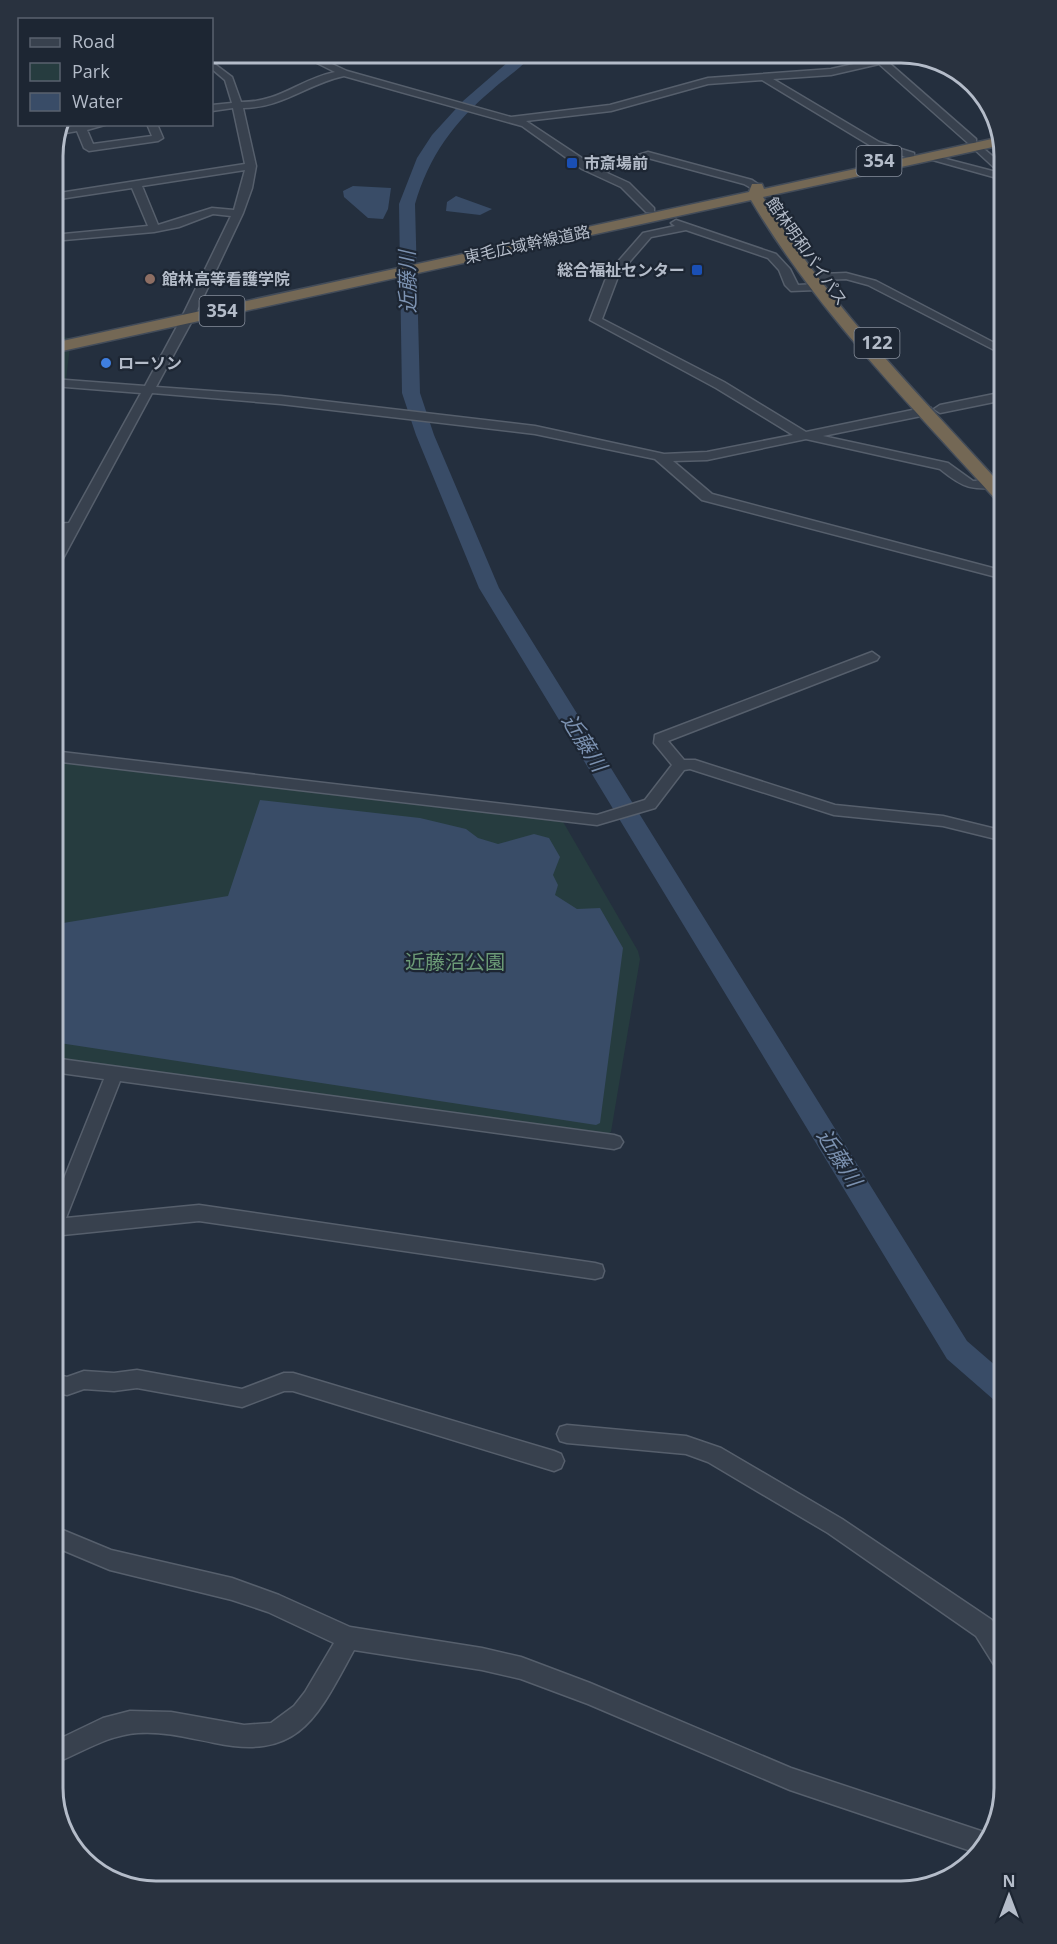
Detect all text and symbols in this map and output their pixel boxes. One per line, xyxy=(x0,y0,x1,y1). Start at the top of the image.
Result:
legend xyxy=(18,18,213,126)
text: Road xyxy=(72,29,115,53)
text: Park xyxy=(72,59,110,83)
text: Water xyxy=(72,89,123,113)
road number: 354 xyxy=(856,146,902,176)
place label: 市斎場前 xyxy=(584,152,648,174)
marker: 市斎場前 xyxy=(565,156,579,170)
street label: 館林明和バイパス xyxy=(761,192,853,310)
street label: 東毛広域幹線道路 xyxy=(462,220,592,268)
water label: 近藤川 xyxy=(392,248,422,314)
place label: 総合福祉センター xyxy=(557,259,685,281)
marker: 総合福祉センター xyxy=(690,263,704,277)
place label: 館林高等看護学院 xyxy=(162,268,290,290)
marker: 館林高等看護学院 xyxy=(143,272,157,286)
road number: 354 xyxy=(200,296,244,326)
road number: 122 xyxy=(854,328,900,358)
place label: ローソン xyxy=(118,352,182,374)
marker: ローソン xyxy=(99,356,113,370)
water label: 近藤川 xyxy=(556,708,614,778)
park label: 近藤沼公園 xyxy=(405,948,505,975)
water label: 近藤川 xyxy=(811,1123,869,1193)
north arrow xyxy=(979,1866,1039,1926)
text: N xyxy=(1002,1870,1016,1892)

